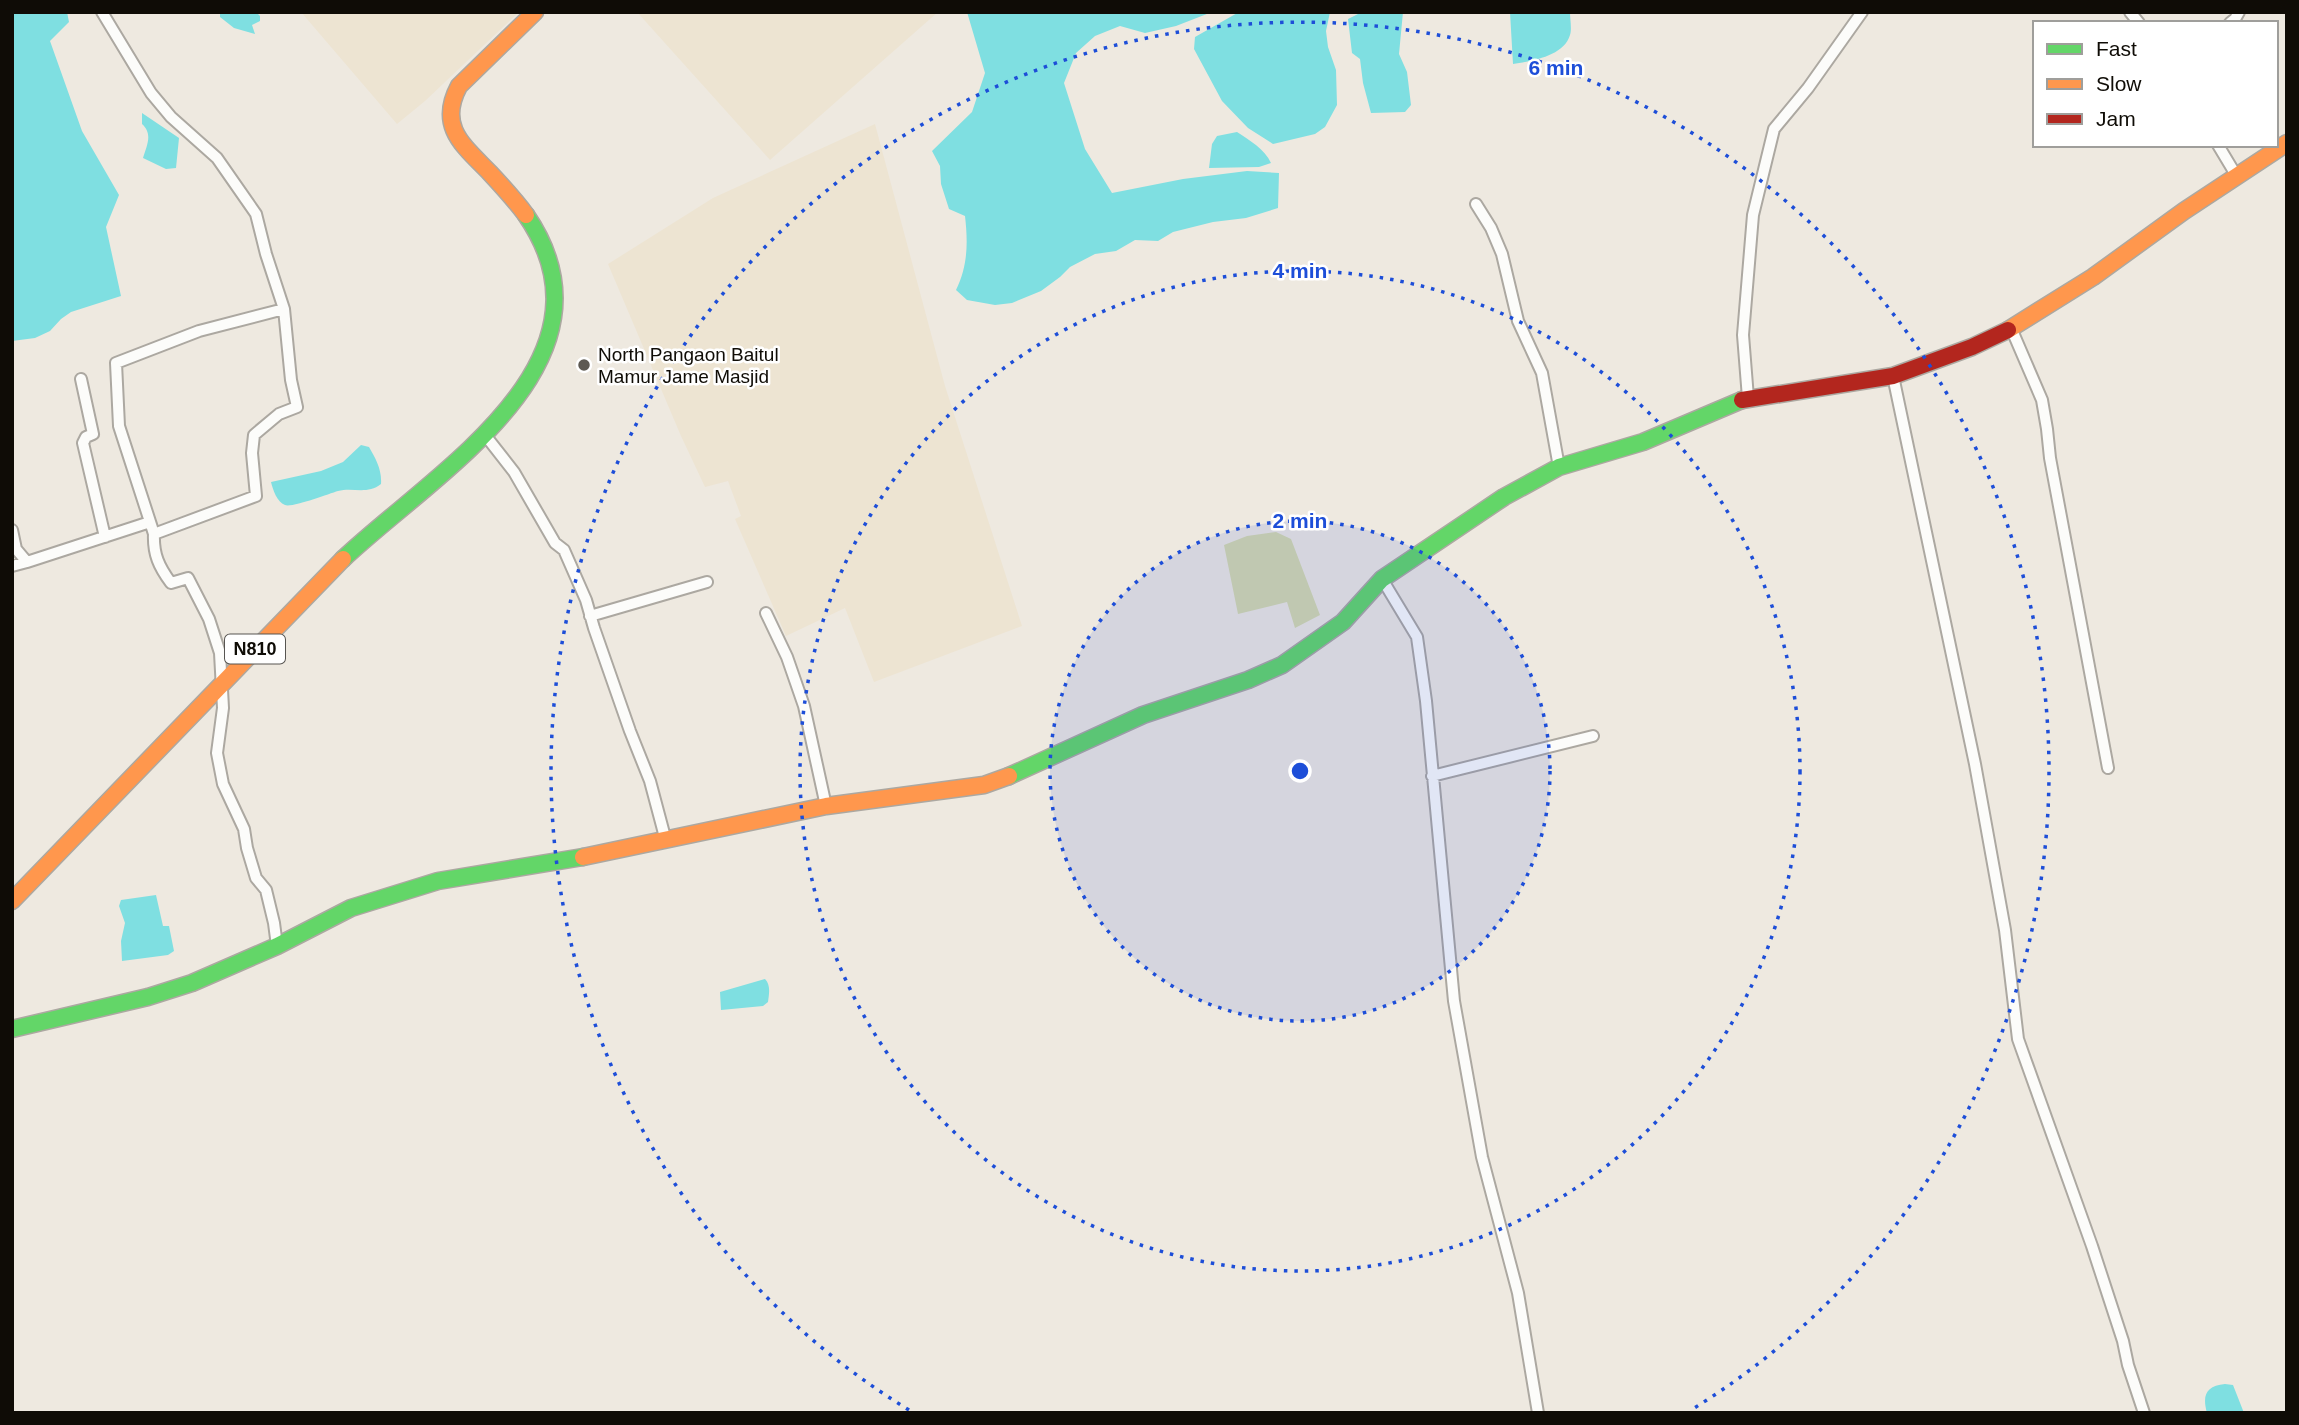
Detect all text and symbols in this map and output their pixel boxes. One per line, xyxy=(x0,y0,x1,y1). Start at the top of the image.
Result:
legend xyxy=(2033,21,2278,147)
text: Fast xyxy=(2096,37,2137,60)
text: 6 min xyxy=(1529,56,1583,79)
text: Slow xyxy=(2096,72,2142,95)
text: Jam xyxy=(2096,107,2136,130)
text: 4 min xyxy=(1273,259,1327,282)
place label: North Pangaon Baitul Mamur Jame Masjid xyxy=(598,344,779,387)
marker: North Pangaon Baitul Mamur Jame Masjid xyxy=(576,357,592,373)
text: 2 min xyxy=(1273,509,1327,532)
road number: N810 xyxy=(225,634,285,664)
centre of rings xyxy=(1288,759,1312,783)

